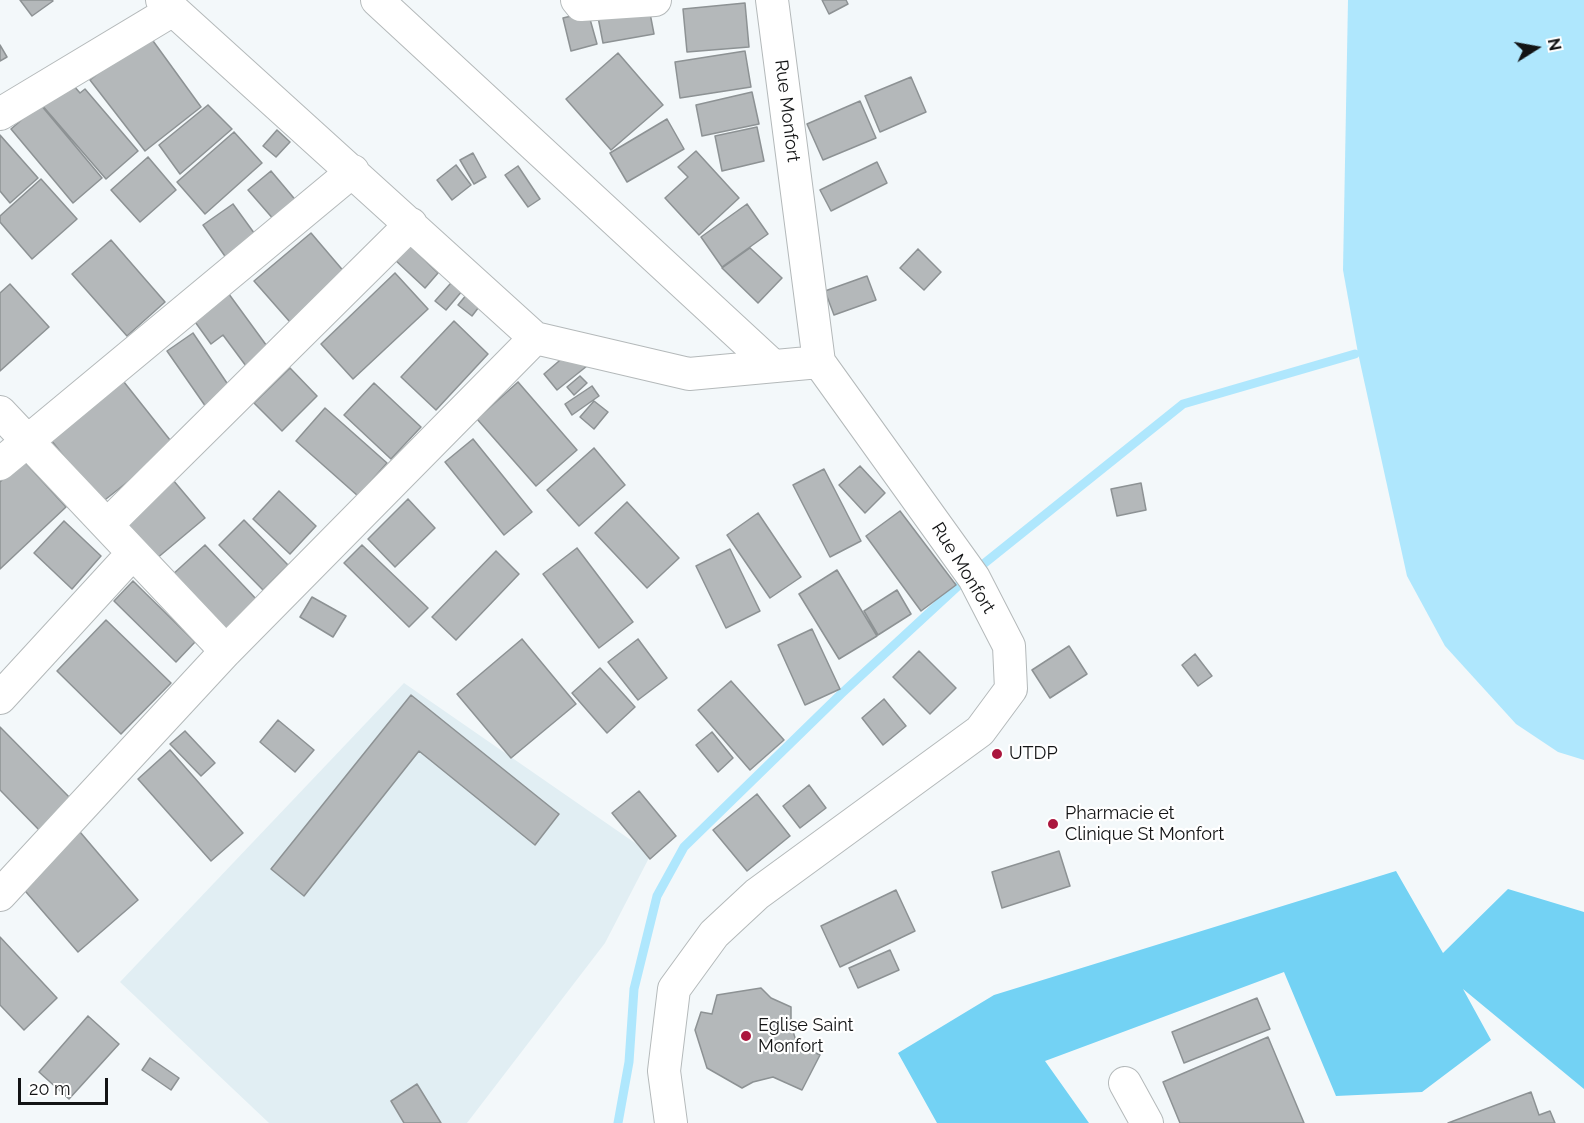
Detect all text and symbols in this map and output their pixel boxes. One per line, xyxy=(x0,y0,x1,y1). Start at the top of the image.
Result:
north arrow xyxy=(1506,18,1566,78)
text: N xyxy=(1544,37,1565,52)
street label: Rue Monfort xyxy=(770,59,804,163)
street label: Rue Monfort xyxy=(927,519,999,617)
place label: UTDP xyxy=(1009,743,1058,765)
marker: UTDP xyxy=(990,747,1004,761)
place label: Pharmacie et Clinique St Monfort xyxy=(1065,803,1224,846)
marker: Pharmacie et Clinique St Monfort xyxy=(1046,817,1060,831)
place label: Eglise Saint Monfort xyxy=(758,1015,854,1058)
marker: Eglise Saint Monfort xyxy=(739,1029,753,1043)
scale bar xyxy=(21,1066,111,1104)
text: 20 m xyxy=(29,1078,71,1099)

